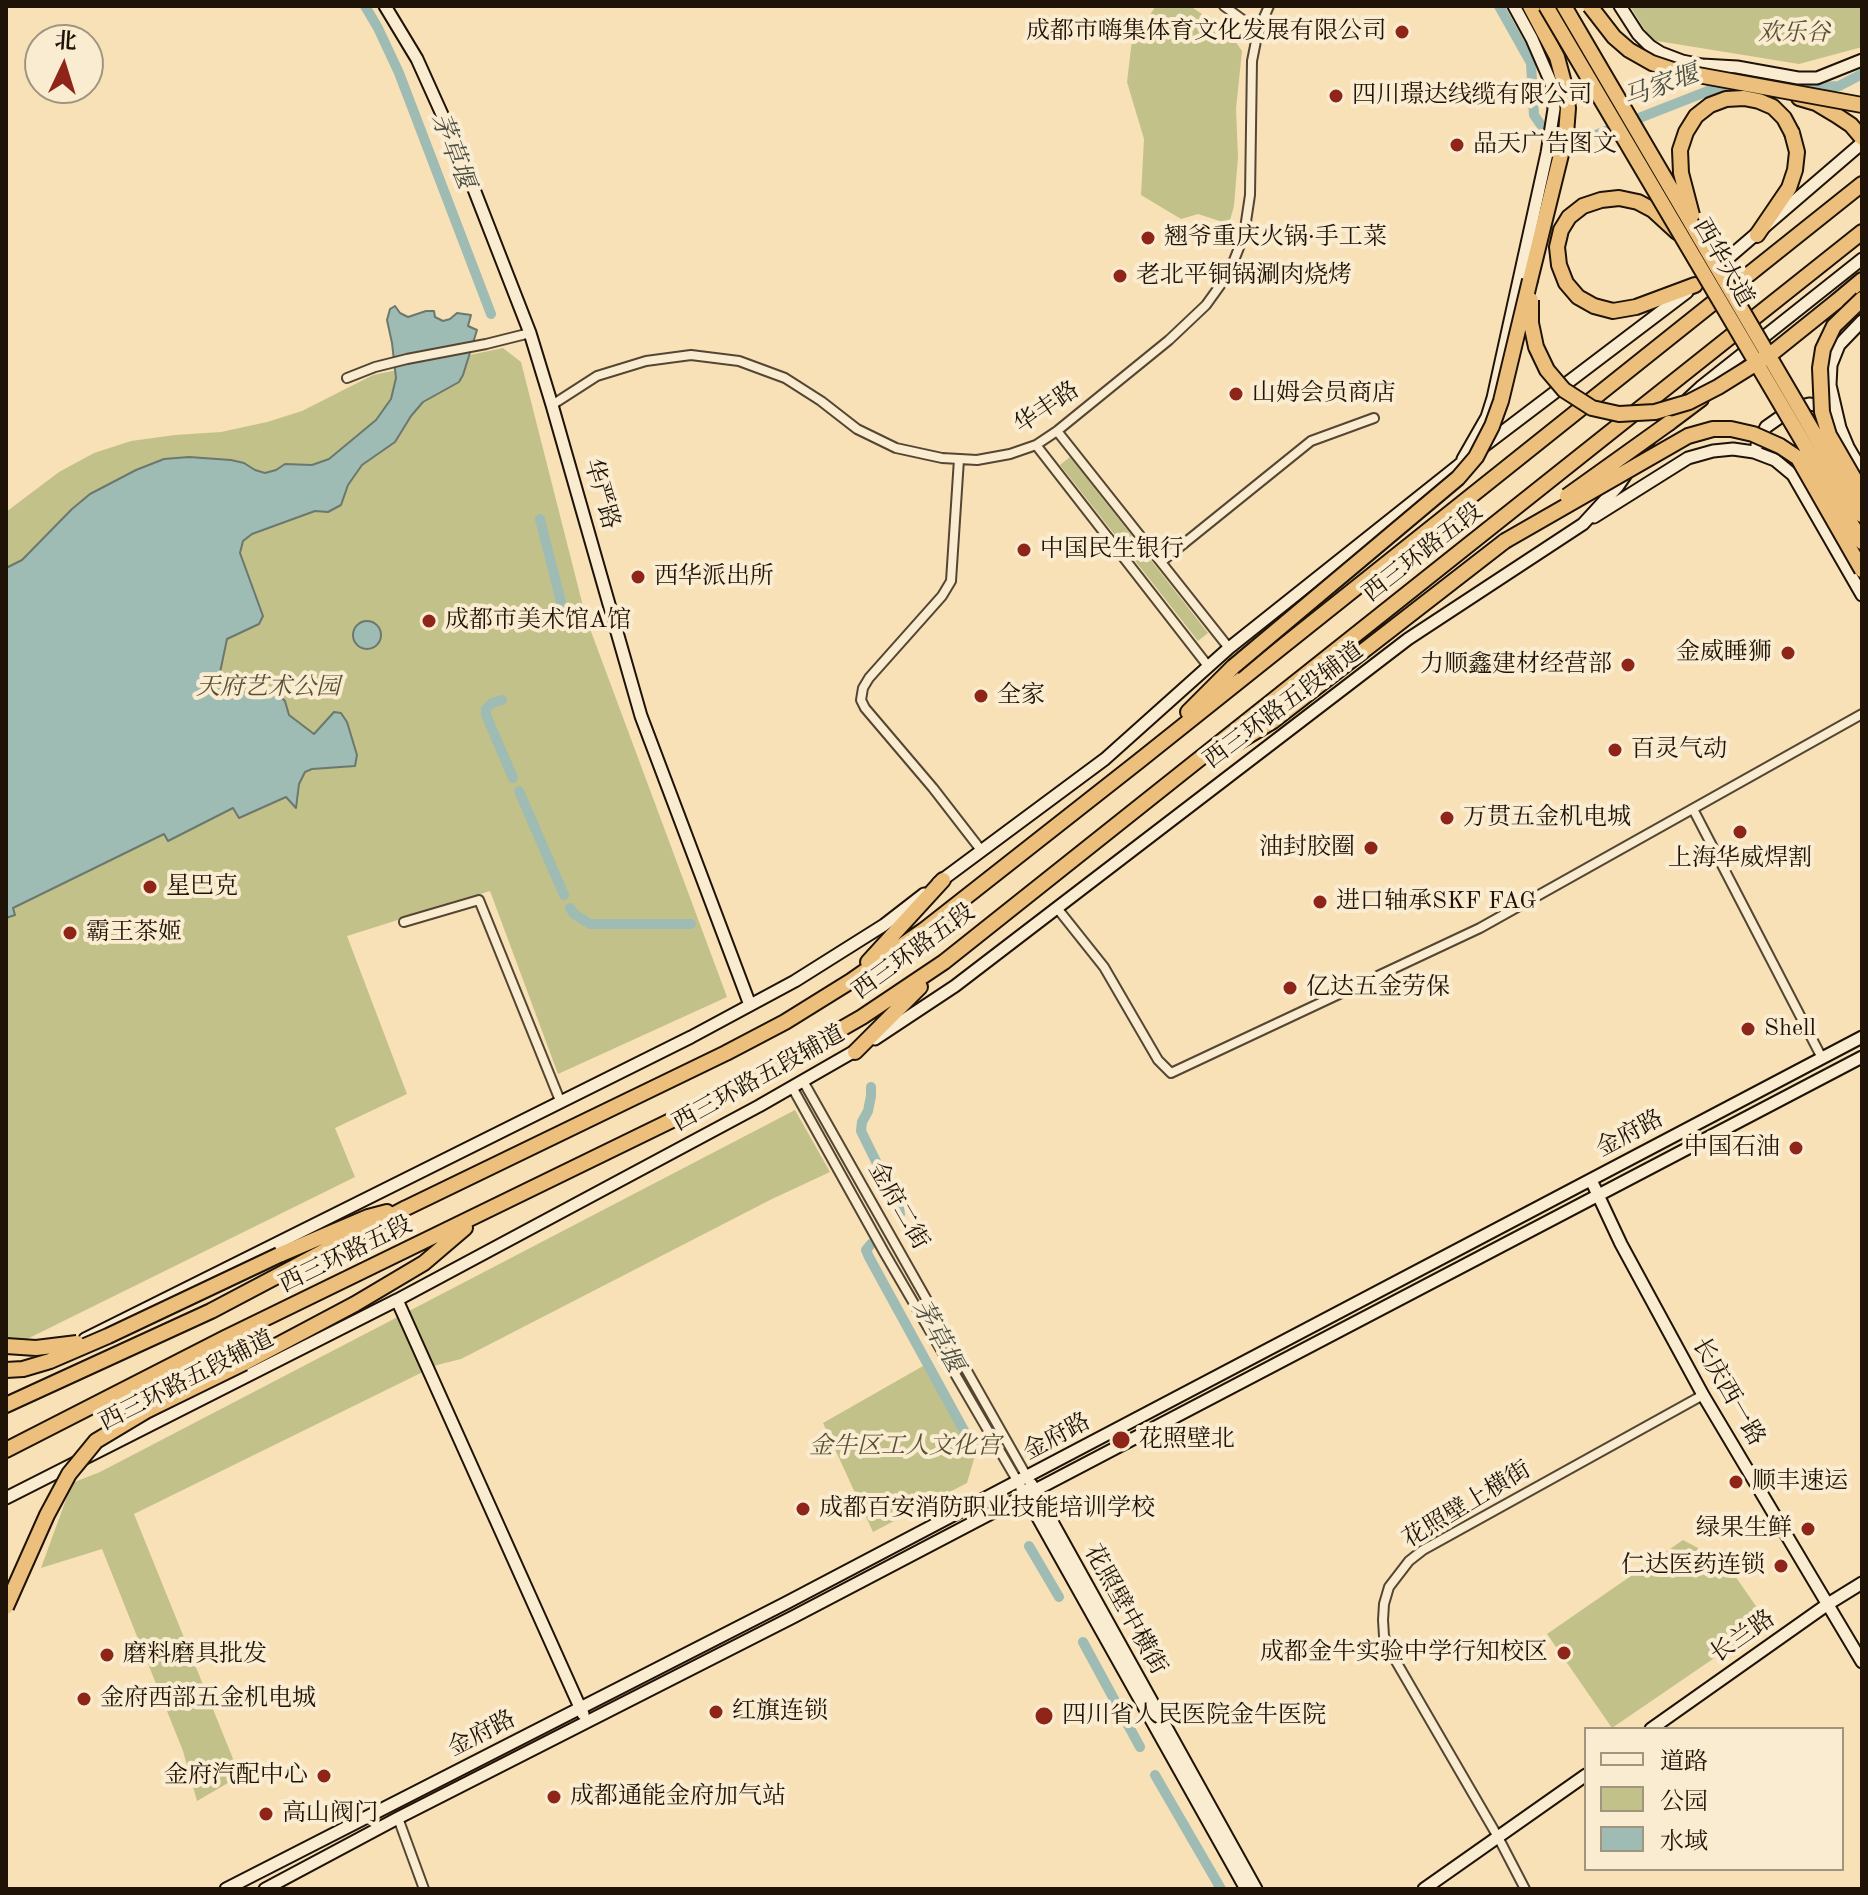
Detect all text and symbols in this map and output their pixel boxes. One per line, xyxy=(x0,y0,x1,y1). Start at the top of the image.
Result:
place label: 成都市嗨集体育文化发展有限公司 xyxy=(1026,18,1386,46)
park label: 欢乐谷 xyxy=(1758,20,1830,48)
marker: 成都市嗨集体育文化发展有限公司 xyxy=(1393,23,1411,41)
north arrow xyxy=(24,24,104,104)
text: 北 xyxy=(54,30,77,54)
water label: 马家堰 xyxy=(1619,59,1703,115)
place label: 四川璟达线缆有限公司 xyxy=(1352,82,1592,110)
marker: 四川璟达线缆有限公司 xyxy=(1327,87,1345,105)
water label: 茅草堰 xyxy=(423,109,481,193)
place label: 品天广告图文 xyxy=(1473,131,1617,159)
marker: 品天广告图文 xyxy=(1448,136,1466,154)
street label: 西华大道 xyxy=(1687,214,1759,312)
place label: 翘爷重庆火锅·手工菜 xyxy=(1164,224,1387,252)
marker: 翘爷重庆火锅·手工菜 xyxy=(1139,229,1157,247)
place label: 老北平铜锅涮肉烧烤 xyxy=(1136,262,1352,290)
marker: 老北平铜锅涮肉烧烤 xyxy=(1111,267,1129,285)
street label: 华丰路 xyxy=(1009,376,1085,440)
place label: 山姆会员商店 xyxy=(1252,380,1396,408)
marker: 山姆会员商店 xyxy=(1227,385,1245,403)
street label: 华严路 xyxy=(577,455,625,533)
street label: 西三环路五段 xyxy=(1357,497,1489,609)
place label: 中国民生银行 xyxy=(1040,536,1184,564)
marker: 中国民生银行 xyxy=(1015,541,1033,559)
place label: 西华派出所 xyxy=(654,563,774,591)
marker: 西华派出所 xyxy=(629,568,647,586)
place label: 成都市美术馆A馆 xyxy=(445,607,631,635)
marker: 成都市美术馆A馆 xyxy=(420,612,438,630)
street label: 西三环路五段辅道 xyxy=(1199,637,1369,775)
place label: 金威睡狮 xyxy=(1676,639,1772,667)
marker: 金威睡狮 xyxy=(1779,644,1797,662)
place label: 力顺鑫建材经营部 xyxy=(1420,651,1612,679)
marker: 力顺鑫建材经营部 xyxy=(1619,656,1637,674)
park label: 天府艺术公园 xyxy=(196,674,340,702)
place label: 全家 xyxy=(997,682,1045,710)
marker: 全家 xyxy=(972,687,990,705)
place label: 百灵气动 xyxy=(1631,736,1727,764)
marker: 百灵气动 xyxy=(1606,741,1624,759)
place label: 万贯五金机电城 xyxy=(1463,804,1631,832)
marker: 万贯五金机电城 xyxy=(1438,809,1456,827)
marker: 上海华威焊割 xyxy=(1731,823,1749,841)
place label: 油封胶圈 xyxy=(1259,834,1355,862)
marker: 油封胶圈 xyxy=(1362,839,1380,857)
place label: 上海华威焊割 xyxy=(1668,845,1812,873)
place label: 星巴克 xyxy=(166,873,238,901)
marker: 星巴克 xyxy=(141,878,159,896)
place label: 进口轴承SKF FAG xyxy=(1336,888,1537,916)
marker: 进口轴承SKF FAG xyxy=(1311,893,1329,911)
street label: 西三环路五段 xyxy=(847,898,981,1006)
place label: 霸王茶姬 xyxy=(86,919,182,947)
marker: 霸王茶姬 xyxy=(61,924,79,942)
place label: 亿达五金劳保 xyxy=(1306,974,1450,1002)
marker: 亿达五金劳保 xyxy=(1281,979,1299,997)
place label: Shell xyxy=(1764,1015,1816,1043)
street label: 西三环路五段辅道 xyxy=(668,1020,850,1138)
marker: Shell xyxy=(1739,1020,1757,1038)
street label: 金府路 xyxy=(1591,1104,1669,1164)
place label: 中国石油 xyxy=(1684,1134,1780,1162)
marker: 中国石油 xyxy=(1787,1139,1805,1157)
street label: 金府二街 xyxy=(862,1157,934,1255)
street label: 西三环路五段 xyxy=(275,1210,417,1300)
water label: 茅草堰 xyxy=(904,1294,970,1378)
street label: 西三环路五段辅道 xyxy=(95,1325,279,1437)
street label: 长庆西一路 xyxy=(1686,1333,1770,1451)
street label: 金府路 xyxy=(1018,1407,1096,1467)
place label: 花照壁北 xyxy=(1139,1426,1235,1454)
marker: 花照壁北 xyxy=(1110,1429,1132,1451)
park label: 金牛区工人文化宫 xyxy=(809,1433,1001,1461)
street label: 花照壁上横街 xyxy=(1398,1456,1536,1554)
place label: 顺丰速运 xyxy=(1752,1468,1848,1496)
marker: 顺丰速运 xyxy=(1727,1473,1745,1491)
place label: 成都百安消防职业技能培训学校 xyxy=(819,1495,1155,1523)
marker: 成都百安消防职业技能培训学校 xyxy=(794,1500,812,1518)
place label: 绿果生鲜 xyxy=(1696,1515,1792,1543)
marker: 绿果生鲜 xyxy=(1799,1520,1817,1538)
street label: 花照壁中横街 xyxy=(1077,1540,1173,1680)
place label: 仁达医药连锁 xyxy=(1621,1552,1765,1580)
marker: 仁达医药连锁 xyxy=(1772,1557,1790,1575)
street label: 长兰路 xyxy=(1705,1605,1781,1669)
place label: 成都金牛实验中学行知校区 xyxy=(1260,1639,1548,1667)
place label: 磨料磨具批发 xyxy=(123,1641,267,1669)
marker: 成都金牛实验中学行知校区 xyxy=(1555,1644,1573,1662)
marker: 磨料磨具批发 xyxy=(98,1646,116,1664)
place label: 金府西部五金机电城 xyxy=(100,1685,316,1713)
marker: 金府西部五金机电城 xyxy=(75,1690,93,1708)
place label: 红旗连锁 xyxy=(732,1698,828,1726)
place label: 四川省人民医院金牛医院 xyxy=(1062,1702,1326,1730)
marker: 红旗连锁 xyxy=(707,1703,725,1721)
street label: 金府路 xyxy=(443,1705,521,1763)
marker: 四川省人民医院金牛医院 xyxy=(1033,1705,1055,1727)
legend xyxy=(1584,1727,1844,1871)
text: 道路 xyxy=(1660,1751,1708,1775)
place label: 金府汽配中心 xyxy=(164,1762,308,1790)
marker: 金府汽配中心 xyxy=(315,1767,333,1785)
place label: 成都通能金府加气站 xyxy=(570,1783,786,1811)
marker: 成都通能金府加气站 xyxy=(545,1788,563,1806)
text: 公园 xyxy=(1660,1791,1708,1815)
place label: 高山阀门 xyxy=(282,1800,378,1828)
marker: 高山阀门 xyxy=(257,1805,275,1823)
text: 水域 xyxy=(1660,1831,1708,1855)

